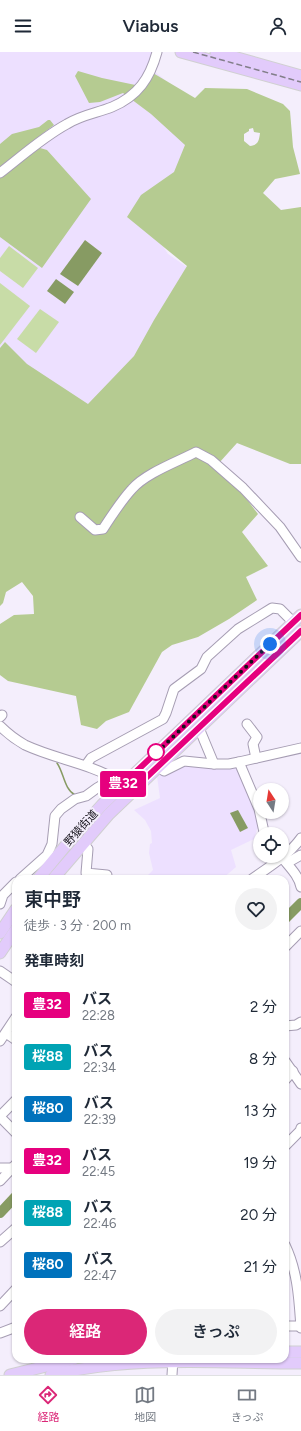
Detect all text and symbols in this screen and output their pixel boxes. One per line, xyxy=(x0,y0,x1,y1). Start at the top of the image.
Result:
icon: menu xyxy=(12,15,34,37)
text: Viabus xyxy=(123,15,178,37)
icon: person xyxy=(267,15,289,37)
your location xyxy=(260,634,280,654)
unlabelled marker xyxy=(147,743,165,761)
line badge: 豊32 xyxy=(100,771,146,797)
text: 豊32 xyxy=(108,775,138,792)
north arrow xyxy=(253,783,289,819)
map controls xyxy=(253,783,289,863)
street label: 野猿街道 xyxy=(61,807,101,849)
button: locate xyxy=(253,827,289,863)
text: 東中野 xyxy=(24,888,81,911)
button: heart xyxy=(235,888,277,930)
text: 徒歩 · 3 分 · 200 m xyxy=(24,918,131,933)
text: 発車時刻 xyxy=(24,952,84,970)
text: バス xyxy=(82,990,112,1008)
text: 豊32 xyxy=(32,996,62,1013)
text: 2 分 xyxy=(250,998,277,1016)
text: 22:28 xyxy=(82,1008,115,1023)
text: バス xyxy=(83,1042,113,1060)
text: 桜88 xyxy=(32,1048,63,1065)
text: 8 分 xyxy=(249,1050,277,1068)
text: 22:34 xyxy=(83,1060,116,1075)
text: バス xyxy=(84,1094,114,1112)
text: 桜80 xyxy=(32,1100,64,1117)
text: 13 分 xyxy=(244,1102,277,1120)
text: 22:39 xyxy=(84,1112,116,1127)
text: バス xyxy=(82,1146,112,1164)
text: 豊32 xyxy=(32,1152,62,1169)
text: 19 分 xyxy=(244,1154,277,1172)
text: 22:45 xyxy=(82,1164,115,1179)
text: バス xyxy=(83,1198,113,1216)
text: 桜88 xyxy=(32,1204,63,1221)
text: 20 分 xyxy=(240,1206,277,1224)
text: 22:46 xyxy=(83,1216,116,1231)
text: バス xyxy=(84,1250,114,1268)
text: 桜80 xyxy=(32,1256,64,1273)
text: 21 分 xyxy=(244,1258,277,1276)
text: 22:47 xyxy=(84,1268,117,1283)
button: 経路 xyxy=(24,1309,147,1355)
button: きっぷ xyxy=(155,1309,277,1355)
tab: 経路 xyxy=(37,1384,59,1424)
tab: 地図 xyxy=(134,1384,156,1424)
tab: きっぷ xyxy=(231,1384,264,1424)

